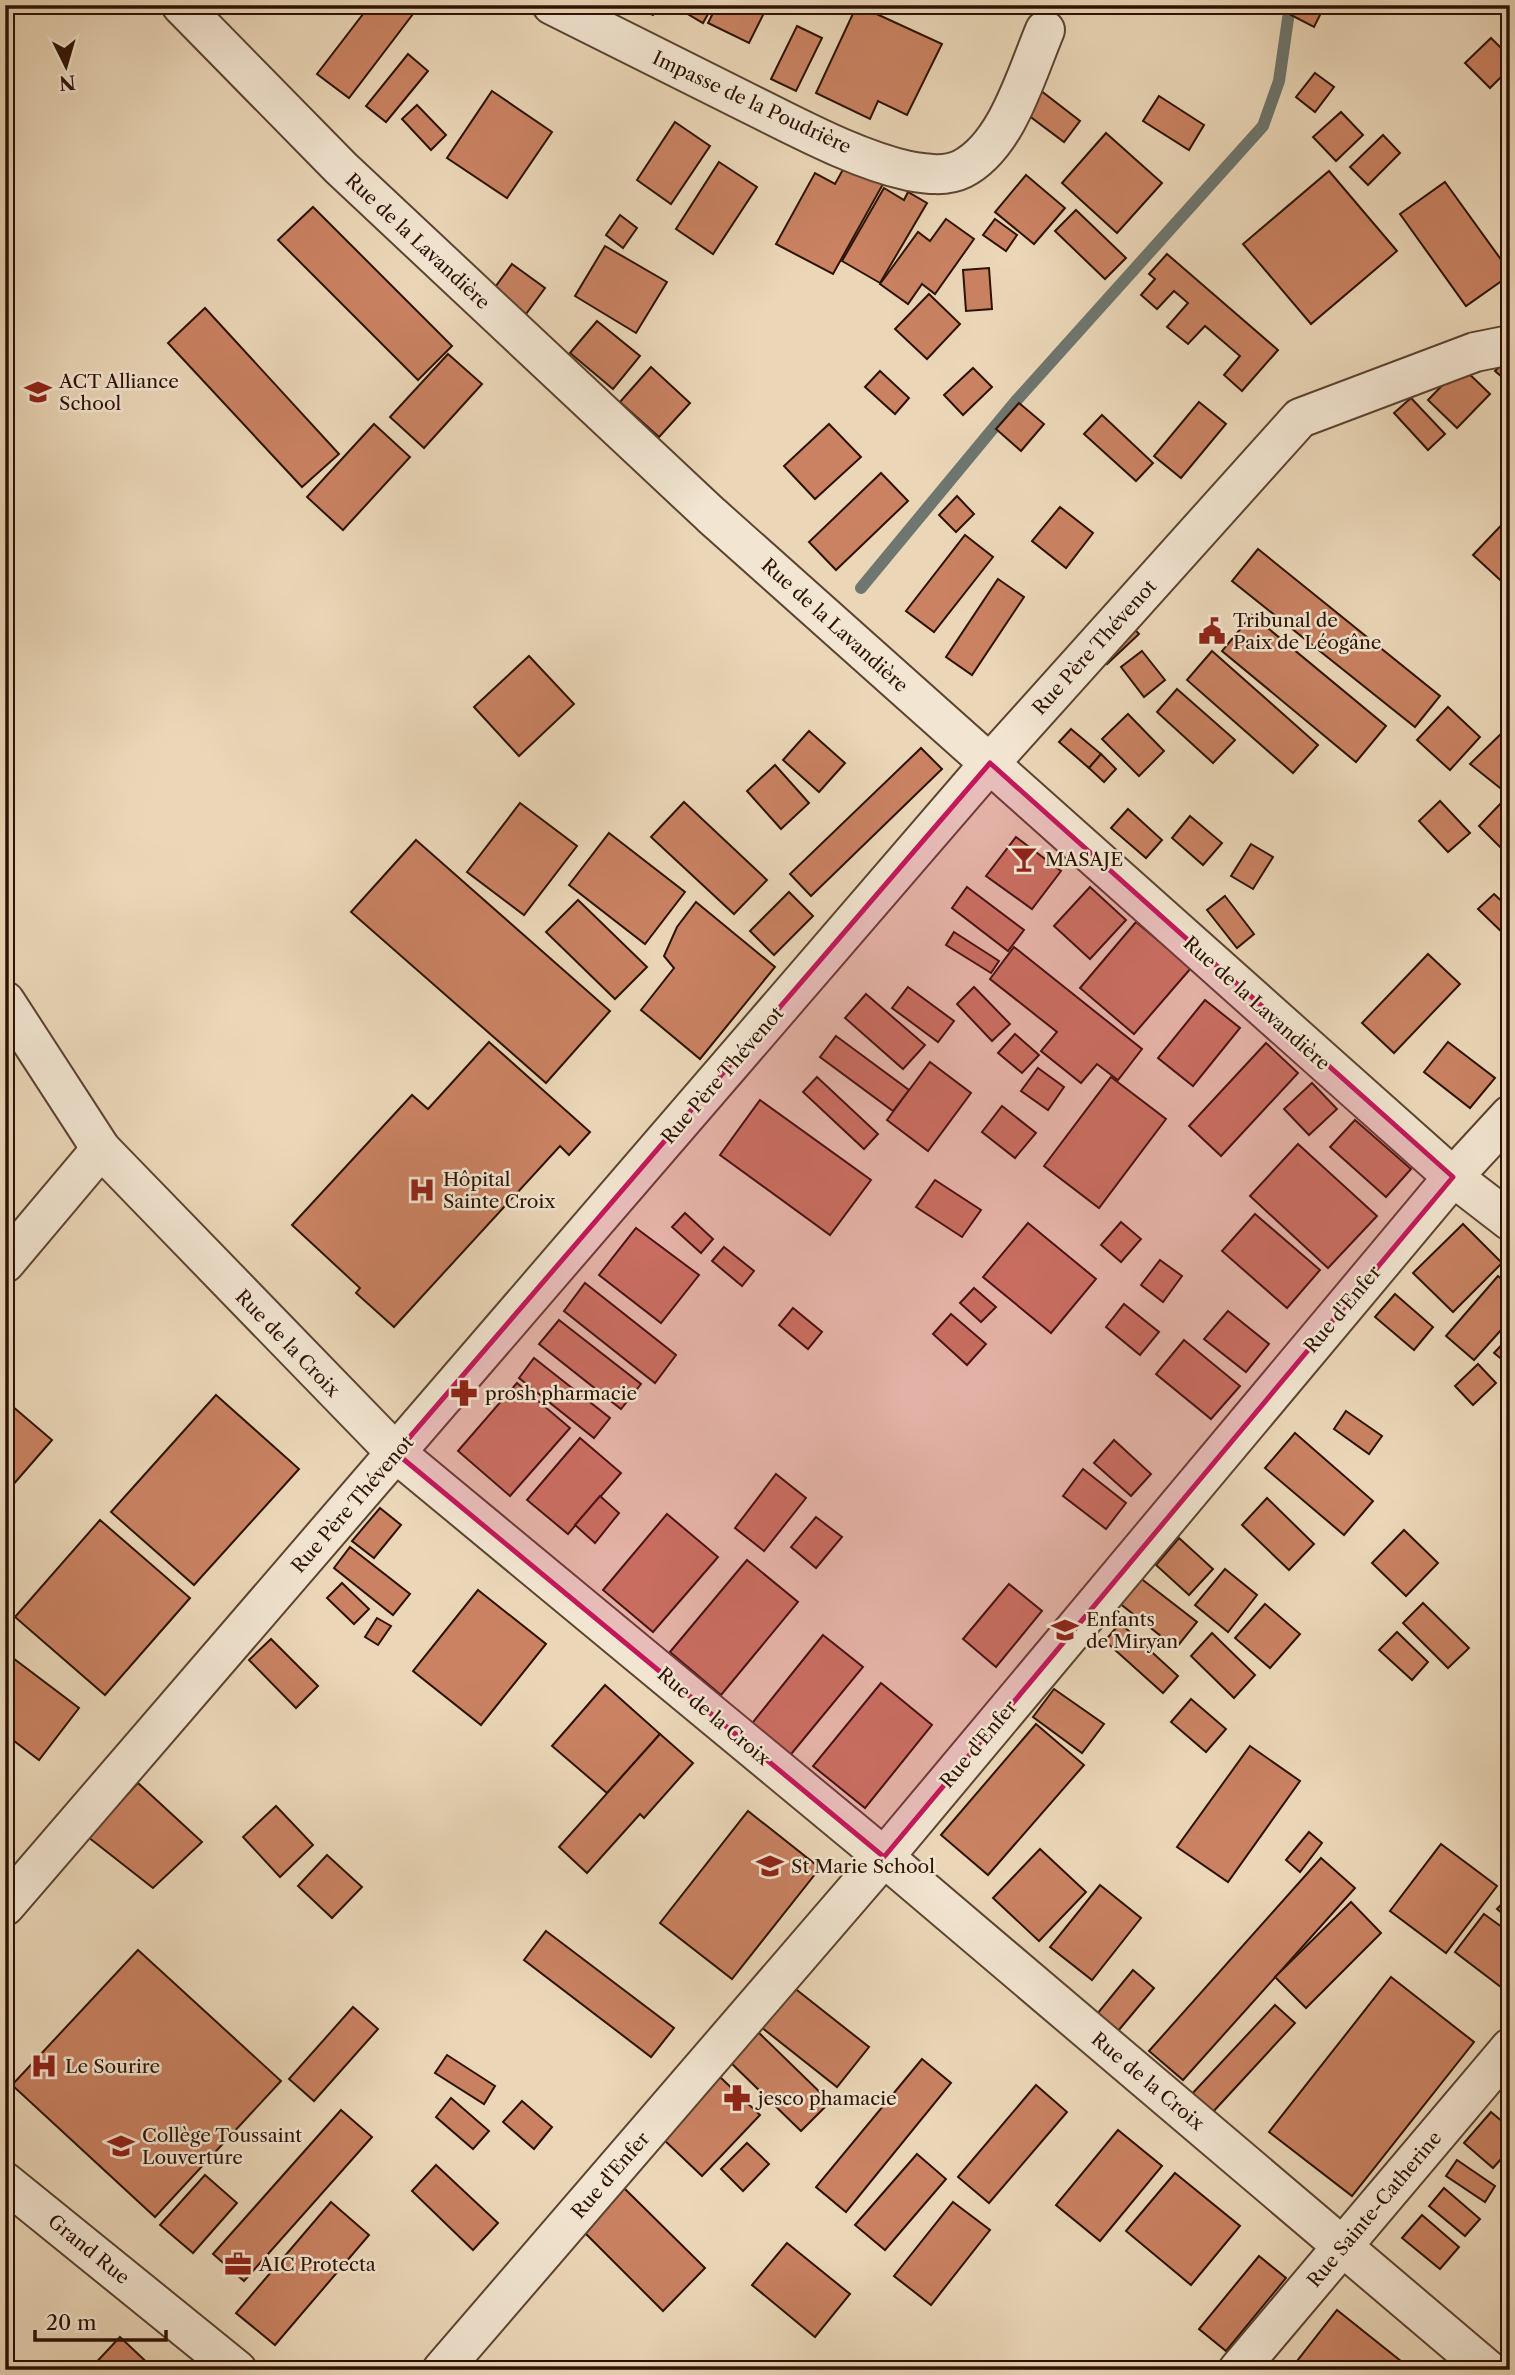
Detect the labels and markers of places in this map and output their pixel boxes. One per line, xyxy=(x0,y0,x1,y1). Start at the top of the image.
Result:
place label: ACT Alliance School xyxy=(58,370,179,415)
school or university icon: ACT Alliance School xyxy=(23,377,53,407)
place label: Tribunal de Paix de Léogâne xyxy=(1233,609,1382,654)
public building icon: Tribunal de Paix de Léogâne xyxy=(1197,616,1227,646)
bar icon: MASAJE xyxy=(1009,844,1039,874)
place label: MASAJE xyxy=(1045,848,1123,871)
place label: Hôpital Sainte Croix xyxy=(443,1168,556,1213)
hospital icon: Hôpital Sainte Croix xyxy=(407,1175,437,1205)
pharmacy icon: prosh pharmacie xyxy=(449,1378,479,1408)
place label: prosh pharmacie xyxy=(485,1382,637,1405)
place label: Enfants de Miryan xyxy=(1086,1608,1178,1653)
school or university icon: Enfants de Miryan xyxy=(1050,1615,1080,1645)
school or university icon: St Marie School xyxy=(755,1851,785,1881)
place label: St Marie School xyxy=(791,1855,935,1878)
hospital icon: Le Sourire xyxy=(29,2051,59,2081)
place label: Le Sourire xyxy=(65,2055,160,2078)
pharmacy icon: jesco phamacie xyxy=(722,2083,752,2113)
place label: jesco phamacie xyxy=(755,2087,897,2110)
place label: Collège Toussaint Louverture xyxy=(142,2124,302,2169)
school or university icon: Collège Toussaint Louverture xyxy=(106,2131,136,2161)
office icon: AIC Protecta xyxy=(223,2249,253,2279)
place label: AIC Protecta xyxy=(258,2253,376,2276)

